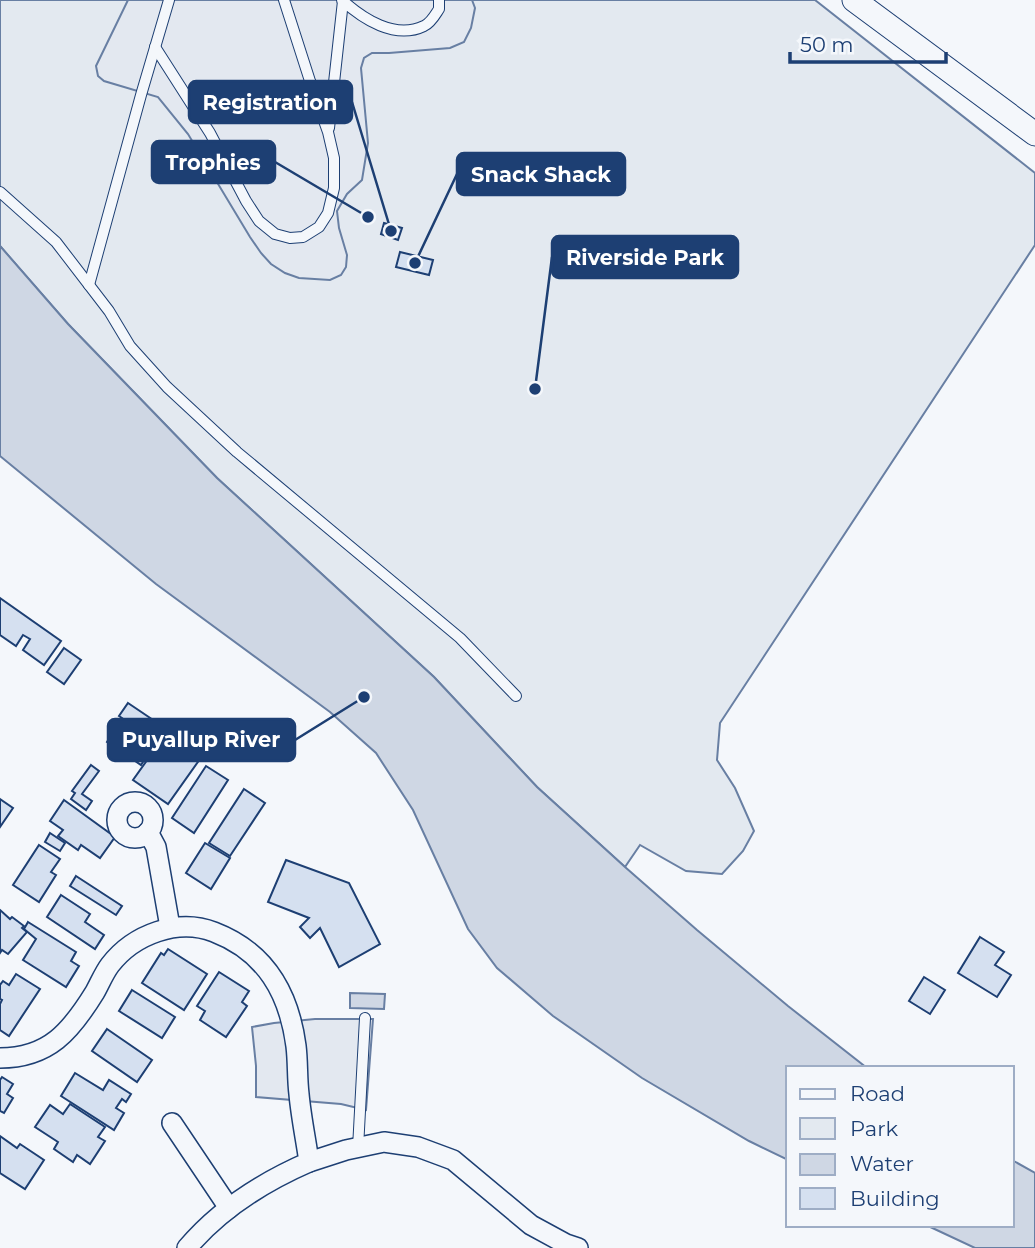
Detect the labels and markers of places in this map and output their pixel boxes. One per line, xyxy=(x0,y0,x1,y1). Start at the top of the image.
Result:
callout: Registration xyxy=(189,81,352,123)
callout: Trophies xyxy=(152,141,275,183)
callout: Snack Shack xyxy=(457,153,625,195)
callout: Riverside Park xyxy=(552,236,738,278)
callout: Puyallup River xyxy=(108,719,295,761)

